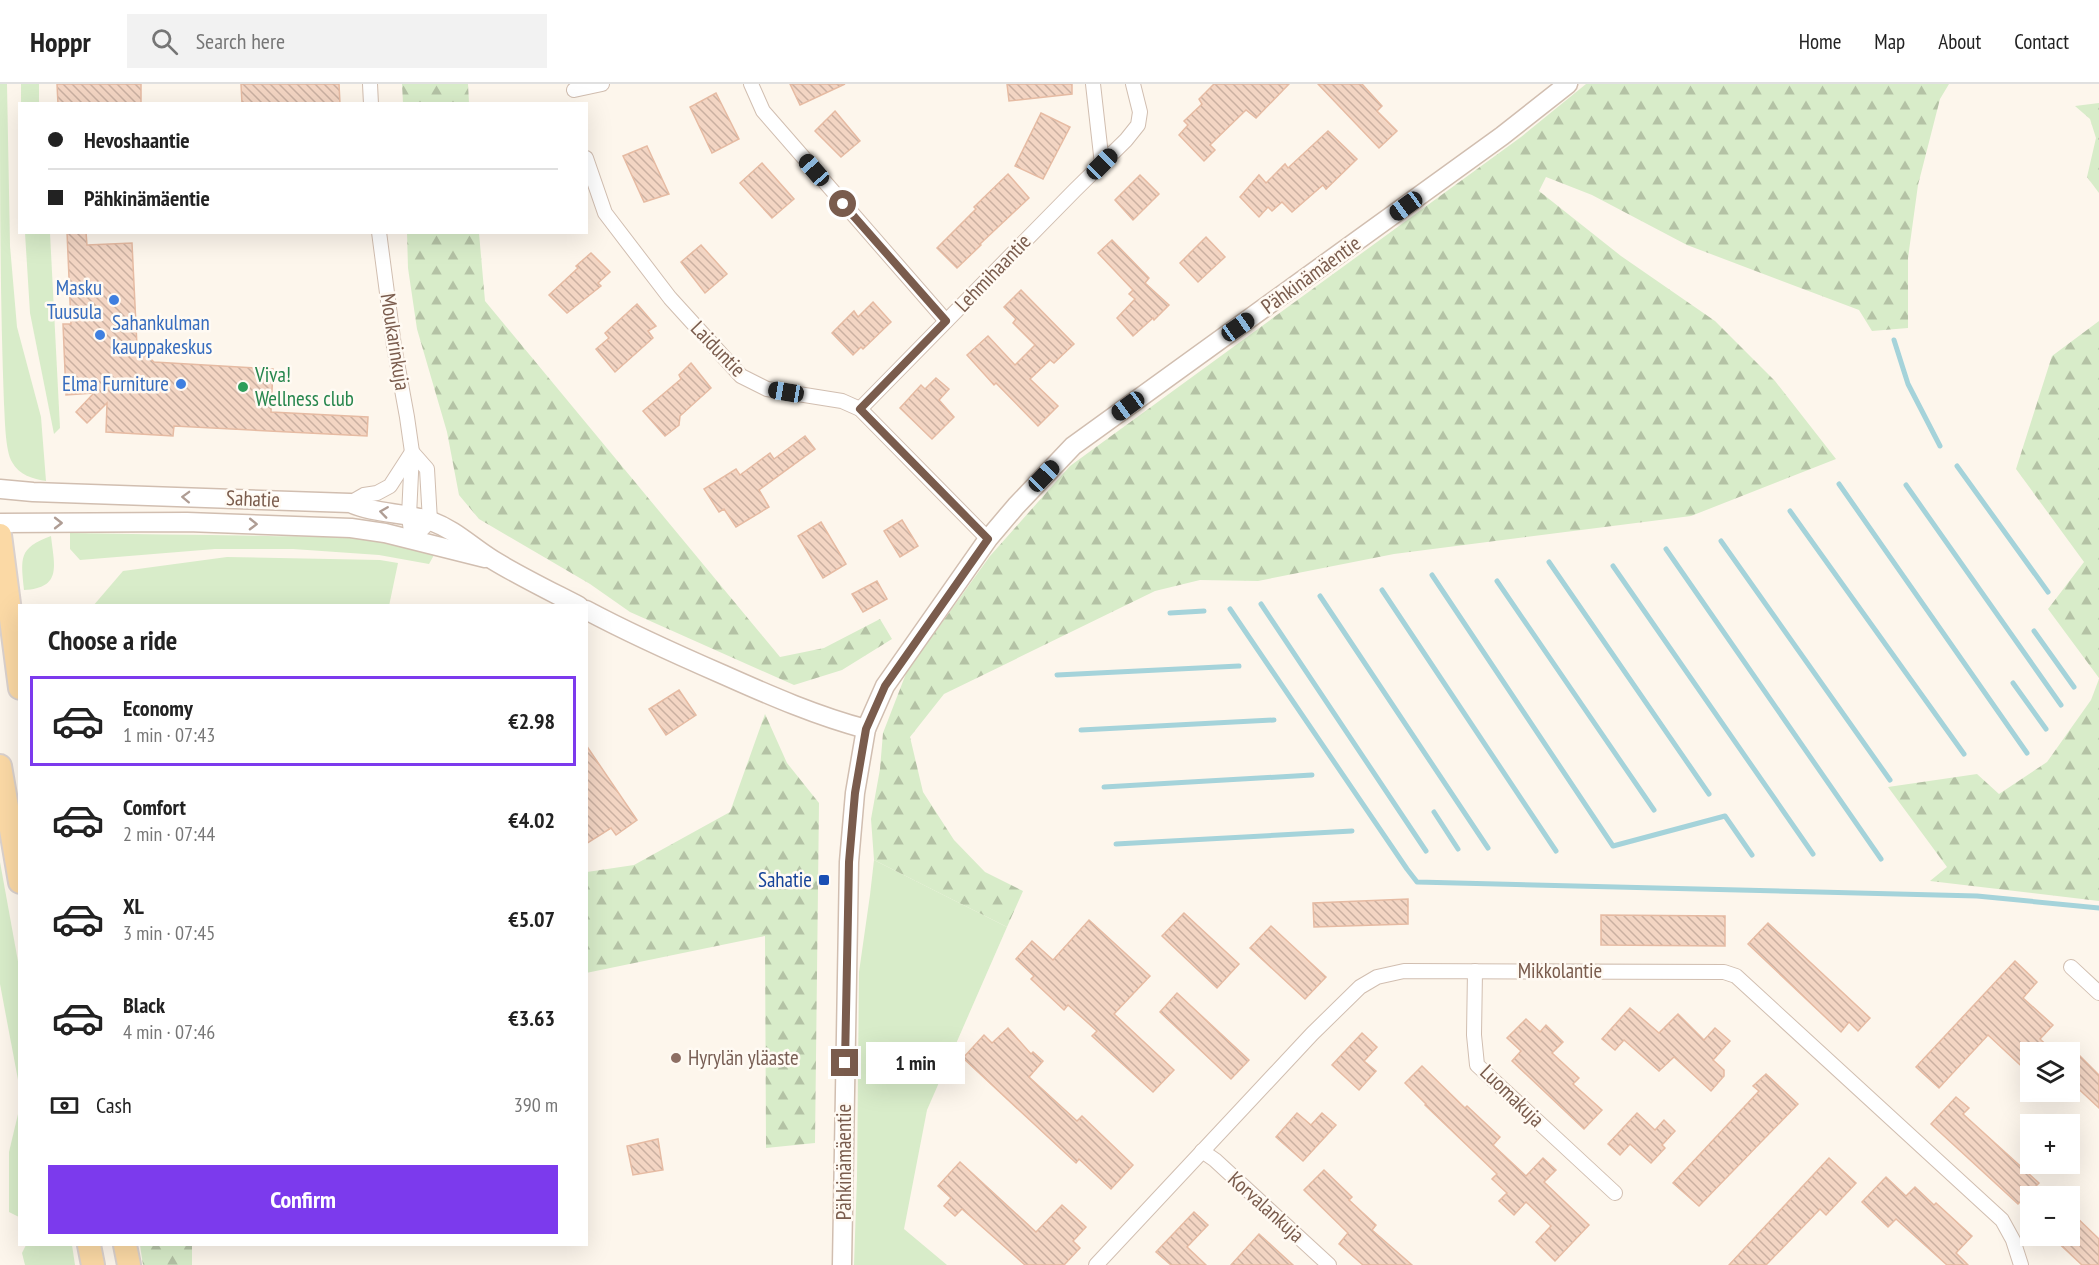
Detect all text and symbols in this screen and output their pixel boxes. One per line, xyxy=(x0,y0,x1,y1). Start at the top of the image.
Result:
search box xyxy=(127,14,547,68)
text: Hoppr xyxy=(30,23,91,60)
icon: search xyxy=(148,25,181,58)
text: Search here xyxy=(196,27,285,55)
text: Home xyxy=(1799,28,1841,55)
text: Map xyxy=(1874,28,1905,55)
text: About xyxy=(1938,28,1981,55)
text: Contact xyxy=(2014,28,2069,55)
text: Hevoshaantie xyxy=(84,126,190,154)
car xyxy=(1083,145,1121,183)
car xyxy=(795,151,833,189)
text: Pähkinämäentie xyxy=(84,184,210,212)
car xyxy=(1386,188,1426,224)
route start xyxy=(829,190,856,217)
street label: Lehmihaantie xyxy=(949,228,1036,317)
street label: Pähkinämäentie xyxy=(1256,229,1366,320)
place label: Masku Tuusula xyxy=(47,274,102,325)
street label: Moukarinkuja xyxy=(375,291,416,392)
marker: Masku Tuusula xyxy=(107,293,121,307)
place label: Sahankulman kauppakeskus xyxy=(112,309,212,360)
car xyxy=(1218,309,1258,345)
street label: Laiduntie xyxy=(685,315,752,382)
marker: Sahankulman kauppakeskus xyxy=(93,328,107,342)
place label: Viva! Wellness club xyxy=(254,361,354,412)
place label: Elma Furniture xyxy=(62,370,169,397)
marker: Elma Furniture xyxy=(174,377,188,391)
marker: Viva! Wellness club xyxy=(236,380,250,394)
car xyxy=(767,380,805,404)
car xyxy=(1108,388,1148,424)
car xyxy=(1025,457,1063,495)
street label: Sahatie xyxy=(226,484,280,513)
one-way arrow xyxy=(182,490,191,503)
one-way arrow xyxy=(379,506,388,518)
one-way arrow xyxy=(54,517,63,529)
one-way arrow xyxy=(249,518,258,530)
text: Choose a ride xyxy=(48,623,177,657)
icon: car xyxy=(51,694,105,748)
text: Economy xyxy=(123,694,193,722)
text: €2.98 xyxy=(508,707,555,735)
text: 1 min · 07:43 xyxy=(123,722,215,748)
icon: car xyxy=(51,793,105,847)
text: Comfort xyxy=(123,793,186,821)
text: €4.02 xyxy=(508,806,555,834)
text: 2 min · 07:44 xyxy=(123,821,215,847)
place label: Sahatie xyxy=(758,866,812,893)
marker: Sahatie xyxy=(817,873,831,887)
icon: car xyxy=(51,892,105,946)
text: XL xyxy=(123,892,144,920)
text: €5.07 xyxy=(508,905,555,933)
text: 3 min · 07:45 xyxy=(123,920,215,946)
street label: Mikkolantie xyxy=(1518,957,1602,984)
icon: car xyxy=(51,991,105,1045)
text: Black xyxy=(123,991,165,1019)
text: €3.63 xyxy=(508,1004,555,1032)
text: 4 min · 07:46 xyxy=(123,1019,215,1045)
callout: 1 min xyxy=(866,1042,965,1084)
map controls xyxy=(2020,1042,2080,1246)
button: layers xyxy=(2020,1042,2080,1102)
place label: Hyrylän yläaste xyxy=(688,1044,799,1071)
route end xyxy=(831,1049,858,1076)
text: 1 min xyxy=(895,1050,936,1076)
marker: Hyrylän yläaste xyxy=(669,1051,683,1065)
street label: Luomakuja xyxy=(1475,1059,1550,1133)
icon: cash xyxy=(48,1089,81,1122)
text: Cash xyxy=(96,1091,132,1119)
text: 390 m xyxy=(514,1092,558,1118)
street label: Pähkinämäentie xyxy=(830,1104,857,1220)
button: + xyxy=(2020,1114,2080,1174)
button: Confirm xyxy=(48,1165,558,1234)
street label: Korvalankuja xyxy=(1223,1165,1310,1248)
button: − xyxy=(2020,1186,2080,1246)

